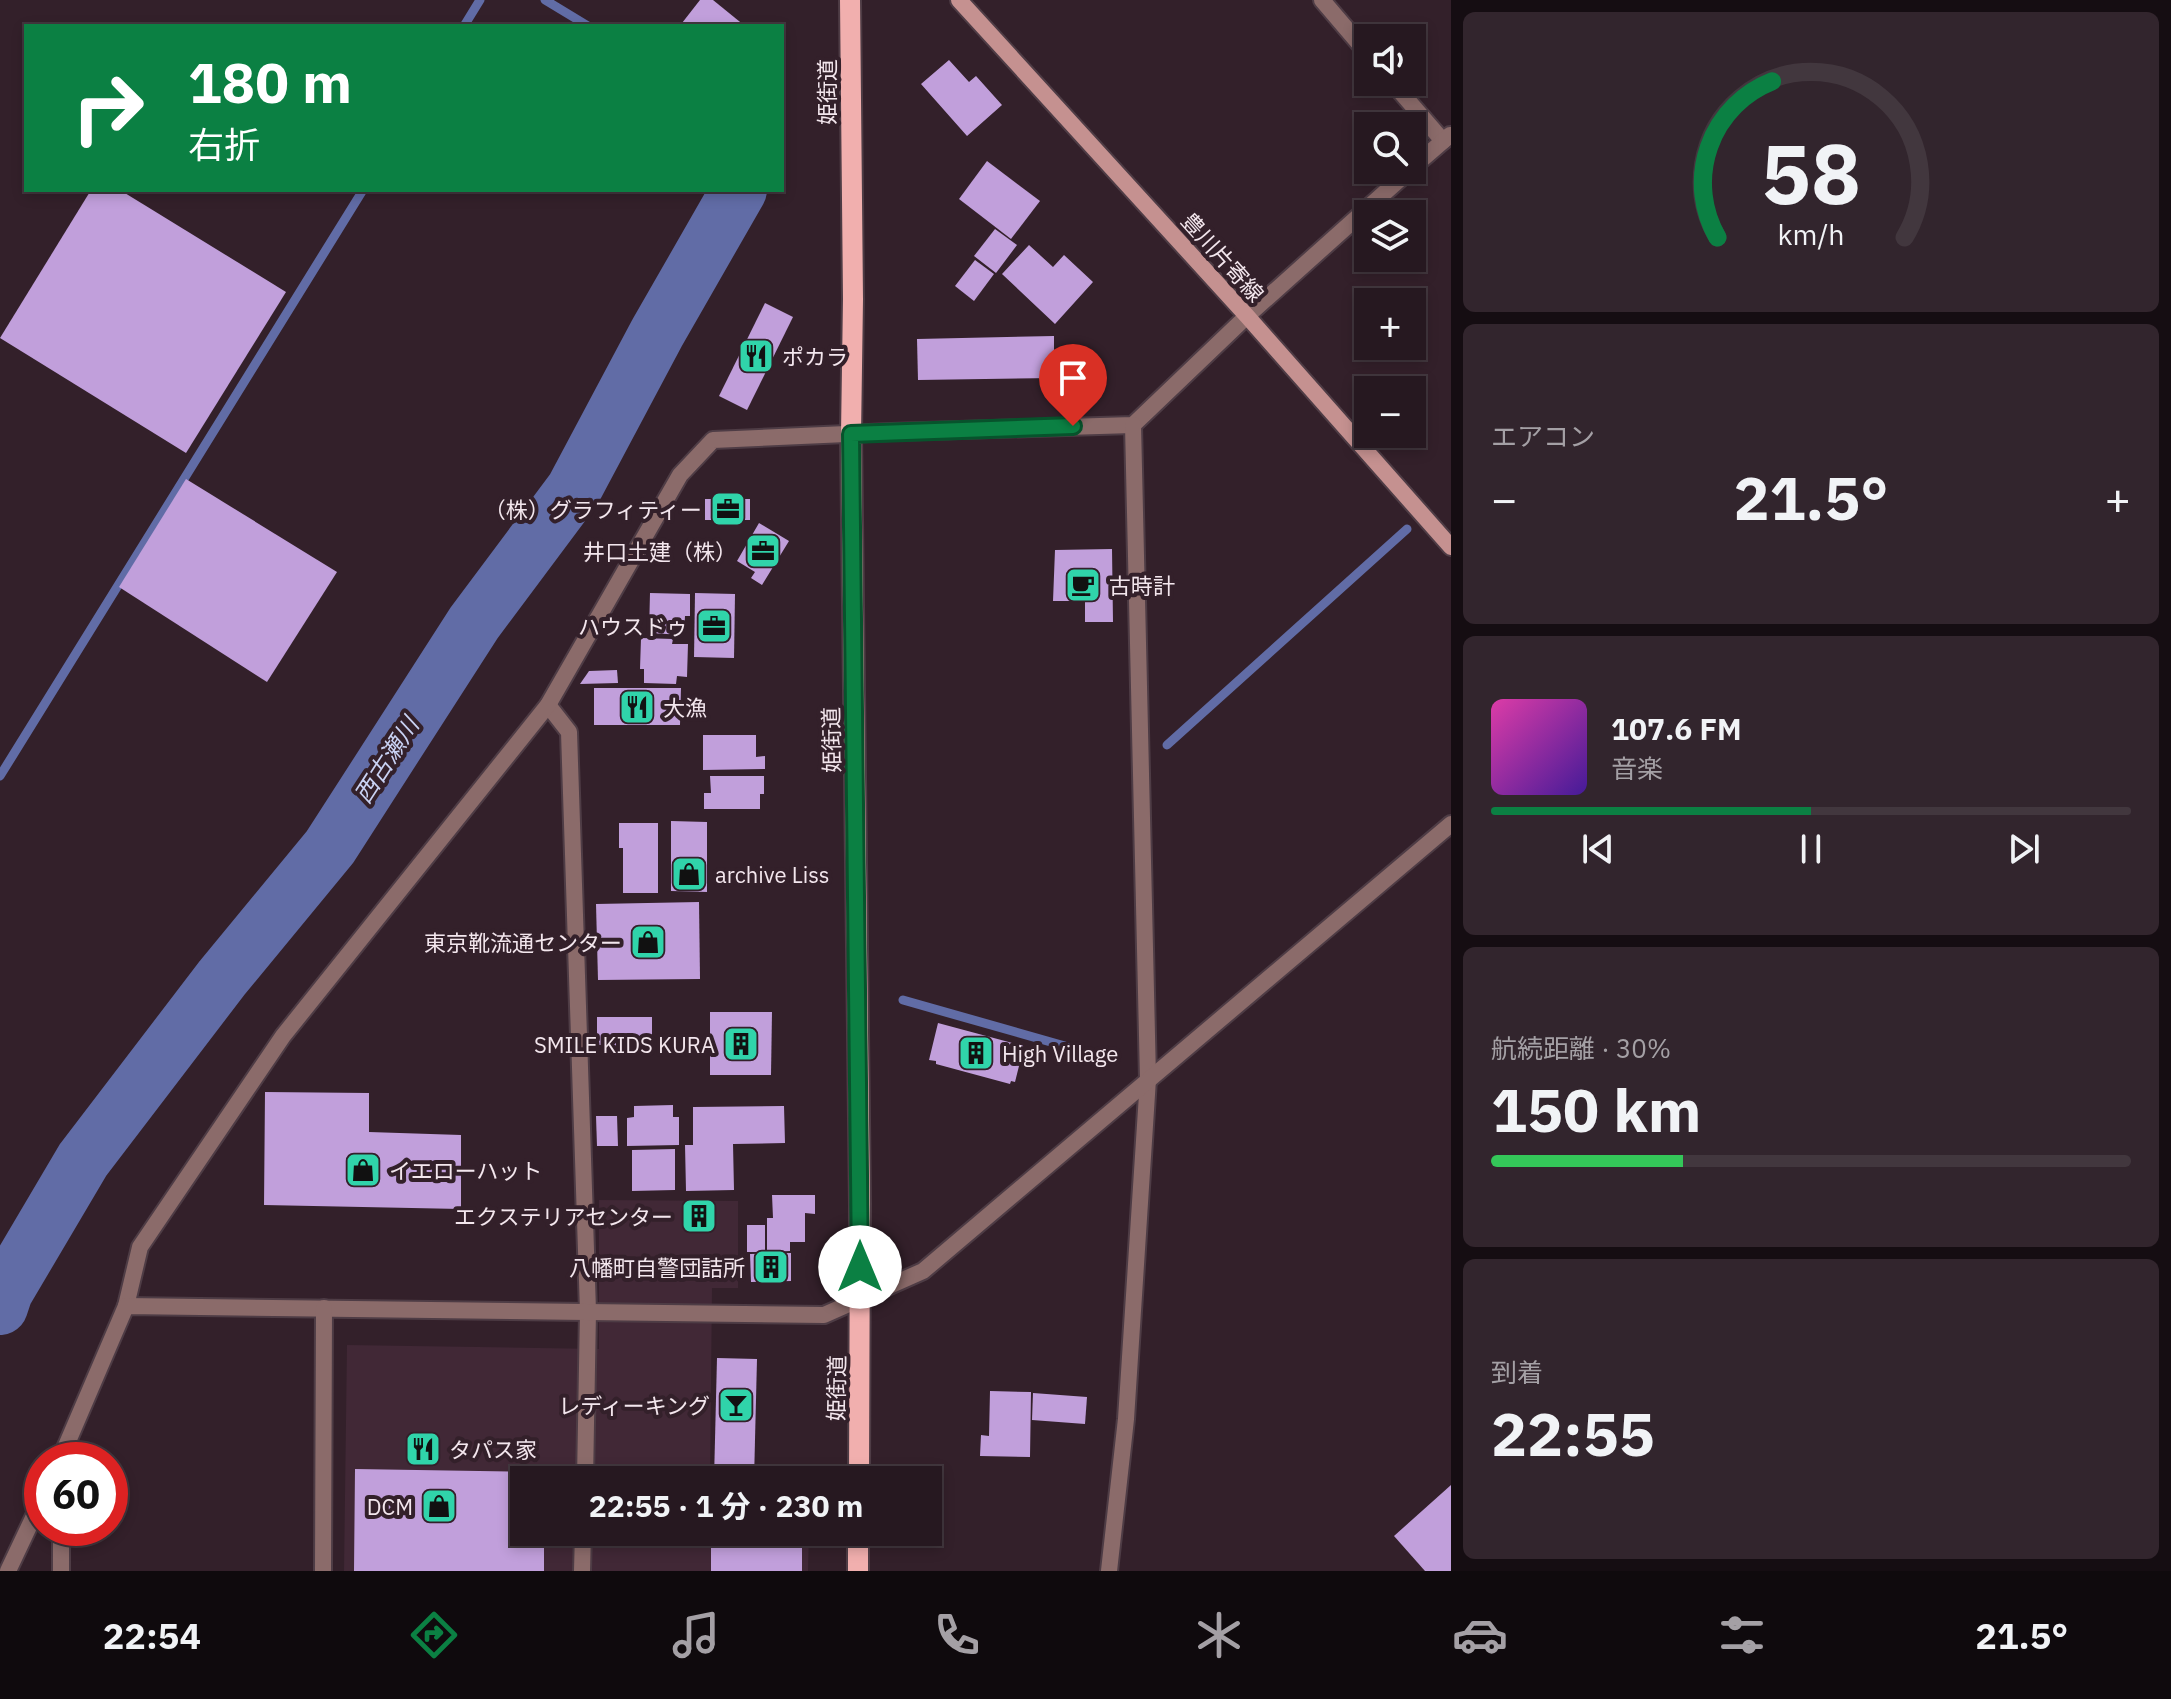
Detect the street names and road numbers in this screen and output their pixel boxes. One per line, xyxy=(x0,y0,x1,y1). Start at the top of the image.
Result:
street label: 姫街道 xyxy=(812,59,841,125)
street label: 豊川片寄線 xyxy=(1175,206,1271,308)
street label: 姫街道 xyxy=(816,707,846,773)
street label: 姫街道 xyxy=(821,1355,851,1421)

